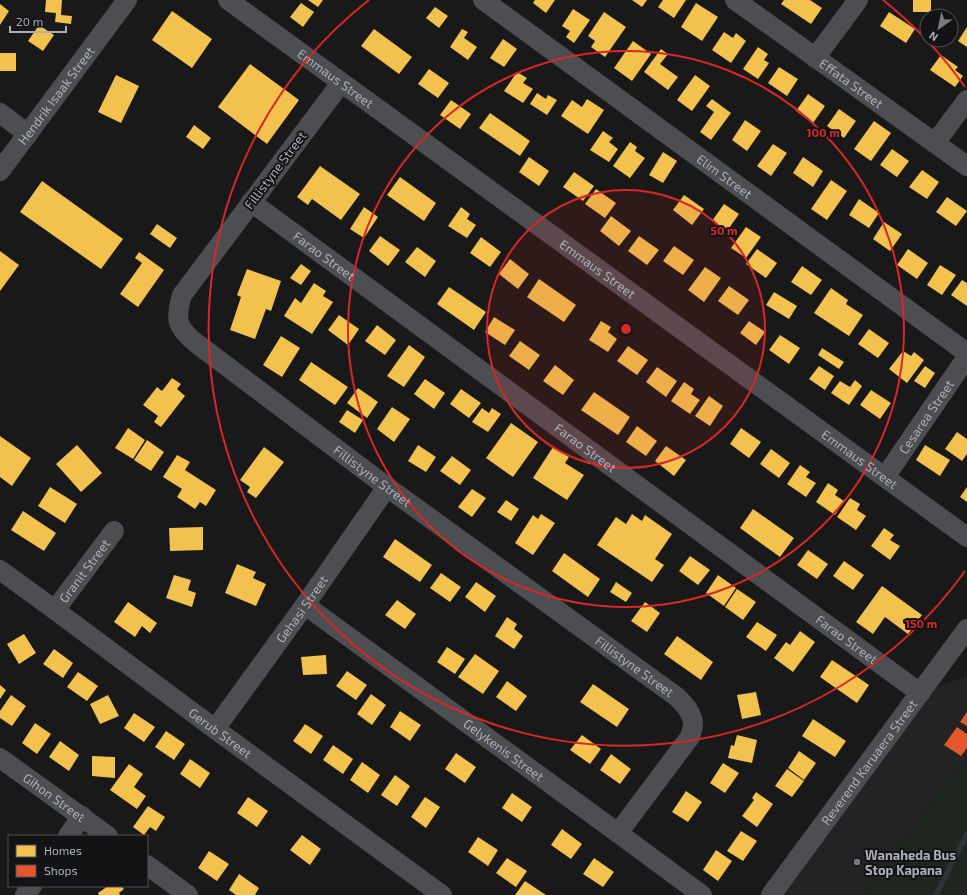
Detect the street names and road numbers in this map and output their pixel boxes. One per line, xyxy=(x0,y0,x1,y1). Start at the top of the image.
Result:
street label: Hendrik Isaak Street xyxy=(14,43,98,148)
street label: Emmaus Street xyxy=(294,45,377,111)
street label: Effata Street xyxy=(816,55,886,112)
street label: Fillistyne Street xyxy=(241,128,309,212)
street label: Elim Street xyxy=(694,151,756,202)
street label: Farao Street xyxy=(290,228,358,284)
street label: Emmaus Street xyxy=(556,236,639,302)
street label: Cesarea Street xyxy=(895,377,957,457)
street label: Farao Street xyxy=(552,420,620,476)
street label: Emmaus Street xyxy=(819,426,901,492)
street label: Fillistyne Street xyxy=(330,442,415,510)
street label: Granit Street xyxy=(55,536,113,606)
street label: Gehasi Street xyxy=(272,572,331,646)
street label: Farao Street xyxy=(813,611,881,667)
street label: Fillistyne Street xyxy=(592,633,677,700)
street label: Reverend Karuaera Street xyxy=(817,696,920,828)
street label: Gerub Street xyxy=(186,704,255,761)
street label: Gelykenis Street xyxy=(461,715,547,784)
street label: Gihon Street xyxy=(20,769,89,825)

